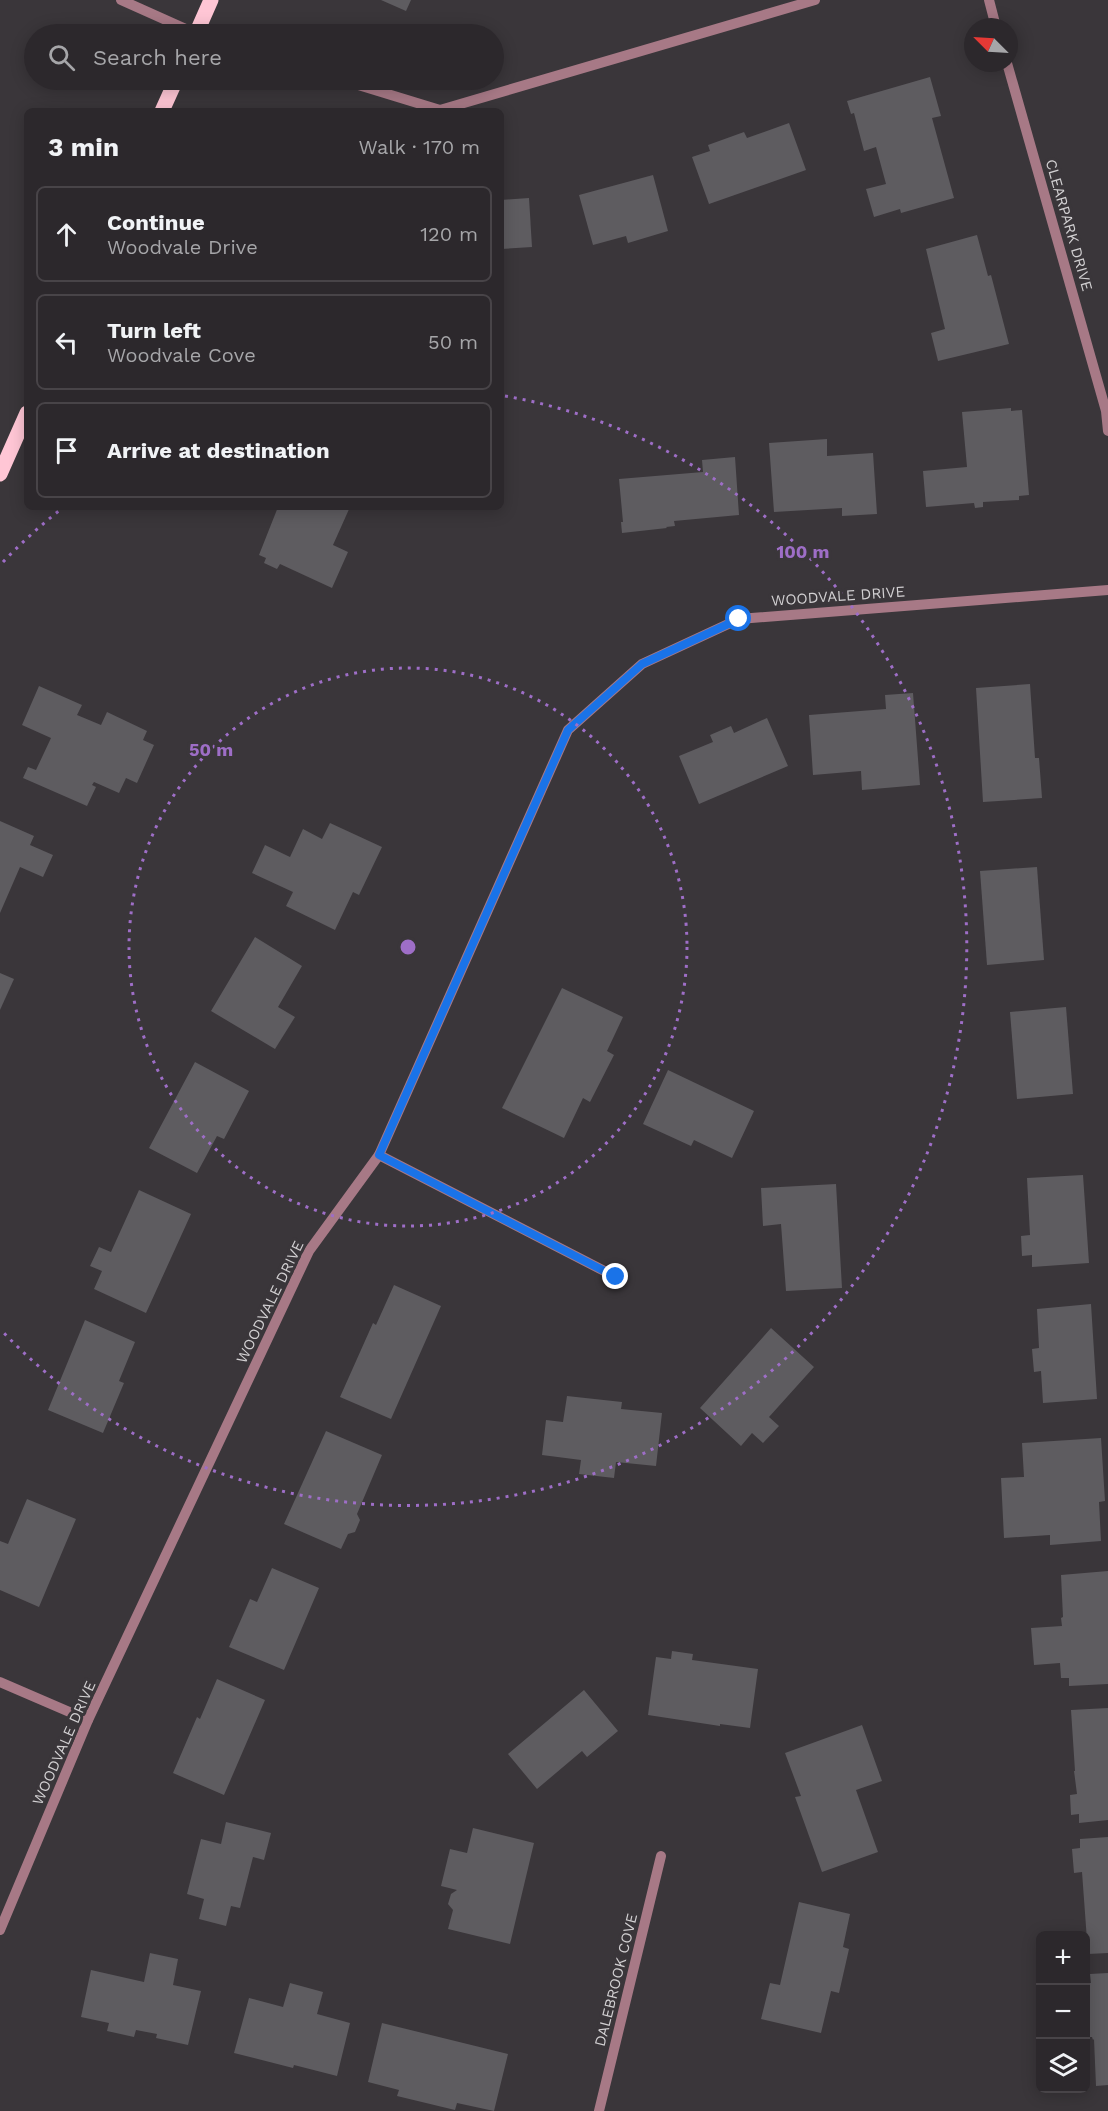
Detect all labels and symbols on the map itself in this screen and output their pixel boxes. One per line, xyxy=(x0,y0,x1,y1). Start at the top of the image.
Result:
north arrow xyxy=(964,18,1018,72)
street label: CLEARPARK DRIVE xyxy=(1042,157,1096,293)
text: 100 m xyxy=(776,541,830,562)
street label: WOODVALE DRIVE xyxy=(770,582,906,610)
route start xyxy=(725,605,751,631)
text: 50 m xyxy=(189,739,233,760)
centre of rings xyxy=(398,937,418,957)
street label: WOODVALE DRIVE xyxy=(232,1238,308,1366)
route end xyxy=(602,1263,628,1289)
street label: WOODVALE DRIVE xyxy=(28,1678,100,1808)
street label: DALEBROOK COVE xyxy=(591,1912,641,2048)

